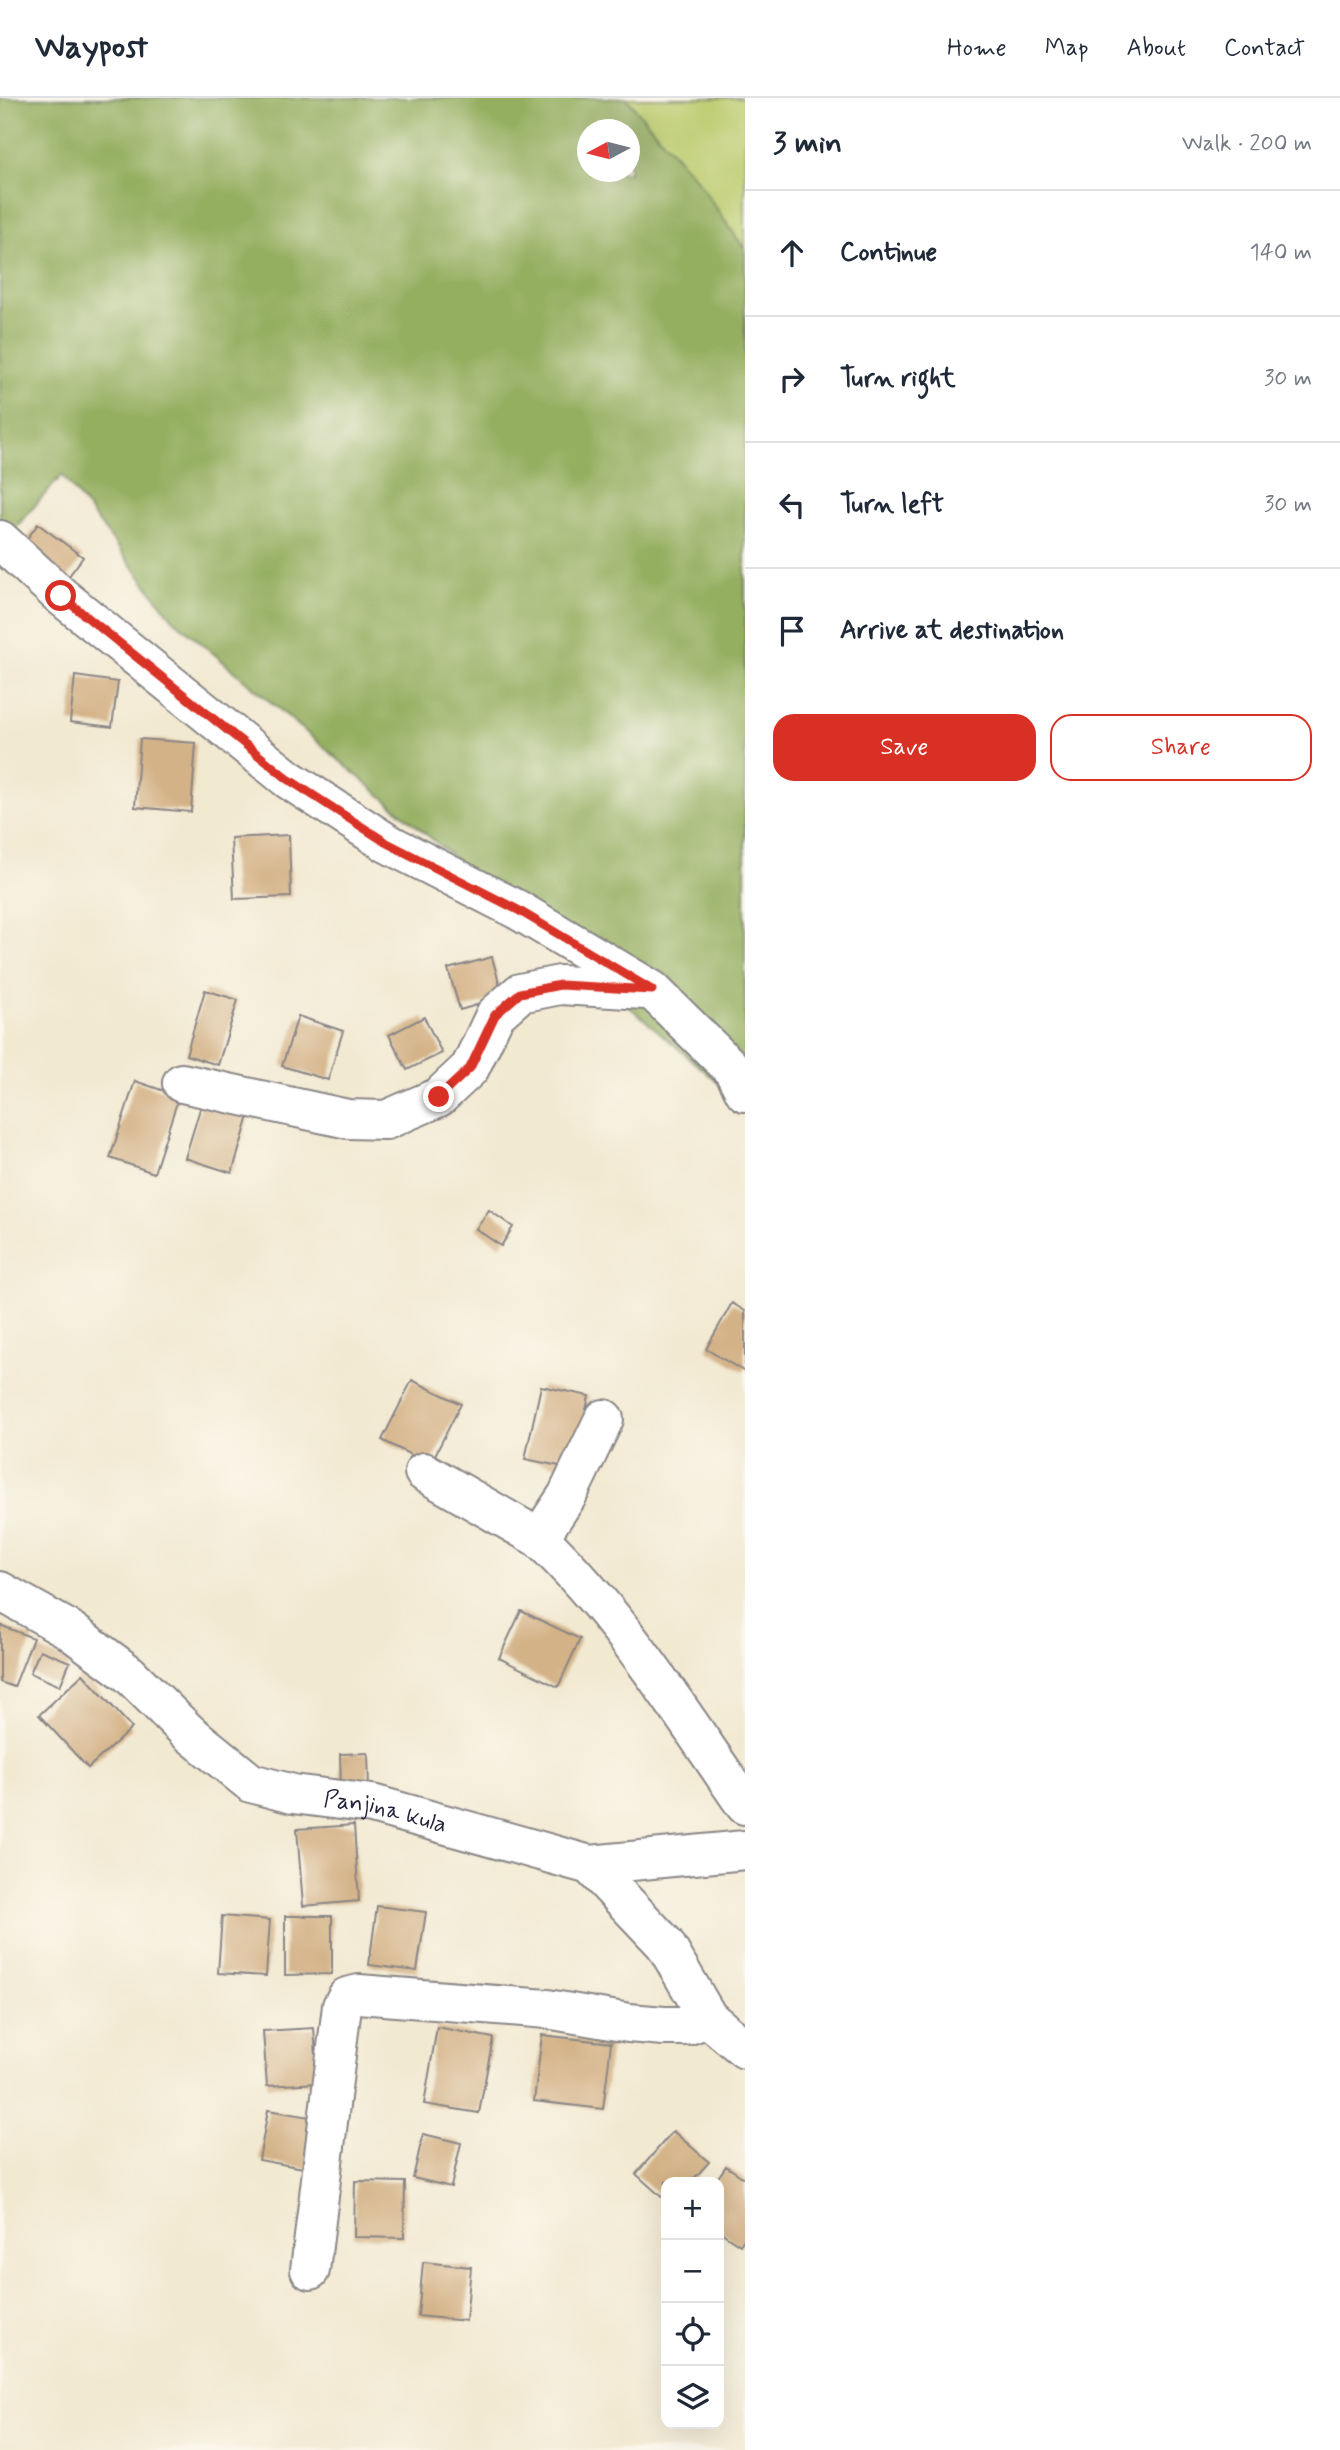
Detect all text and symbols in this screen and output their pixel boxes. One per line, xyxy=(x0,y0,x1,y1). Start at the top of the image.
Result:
text: Waypost xyxy=(35,26,148,70)
text: Home xyxy=(947,33,1007,64)
text: Map xyxy=(1045,33,1089,64)
text: About xyxy=(1127,33,1186,64)
text: Contact xyxy=(1224,33,1305,64)
north arrow xyxy=(577,119,640,182)
text: 3 min xyxy=(773,124,842,163)
text: Walk · 200 m xyxy=(1182,129,1312,159)
icon: ahead xyxy=(773,234,811,272)
text: Continue xyxy=(840,236,937,270)
text: 140 m xyxy=(1249,238,1312,268)
icon: right xyxy=(773,360,811,398)
text: Turn right xyxy=(840,362,956,396)
text: 30 m xyxy=(1264,364,1312,394)
icon: left xyxy=(773,486,811,524)
text: Turn left xyxy=(840,488,944,522)
text: 30 m xyxy=(1264,490,1312,520)
route start xyxy=(45,580,76,611)
icon: arrive xyxy=(773,612,811,650)
text: Arrive at destination xyxy=(840,614,1064,648)
button: Save xyxy=(773,714,1036,781)
button: Share xyxy=(1050,714,1312,781)
route end xyxy=(423,1081,454,1112)
street label: Panjina kula xyxy=(322,1784,450,1841)
map controls xyxy=(661,2177,724,2429)
button: + xyxy=(661,2177,724,2240)
button: − xyxy=(661,2240,724,2303)
button: locate xyxy=(661,2303,724,2366)
button: layers xyxy=(661,2366,724,2429)

